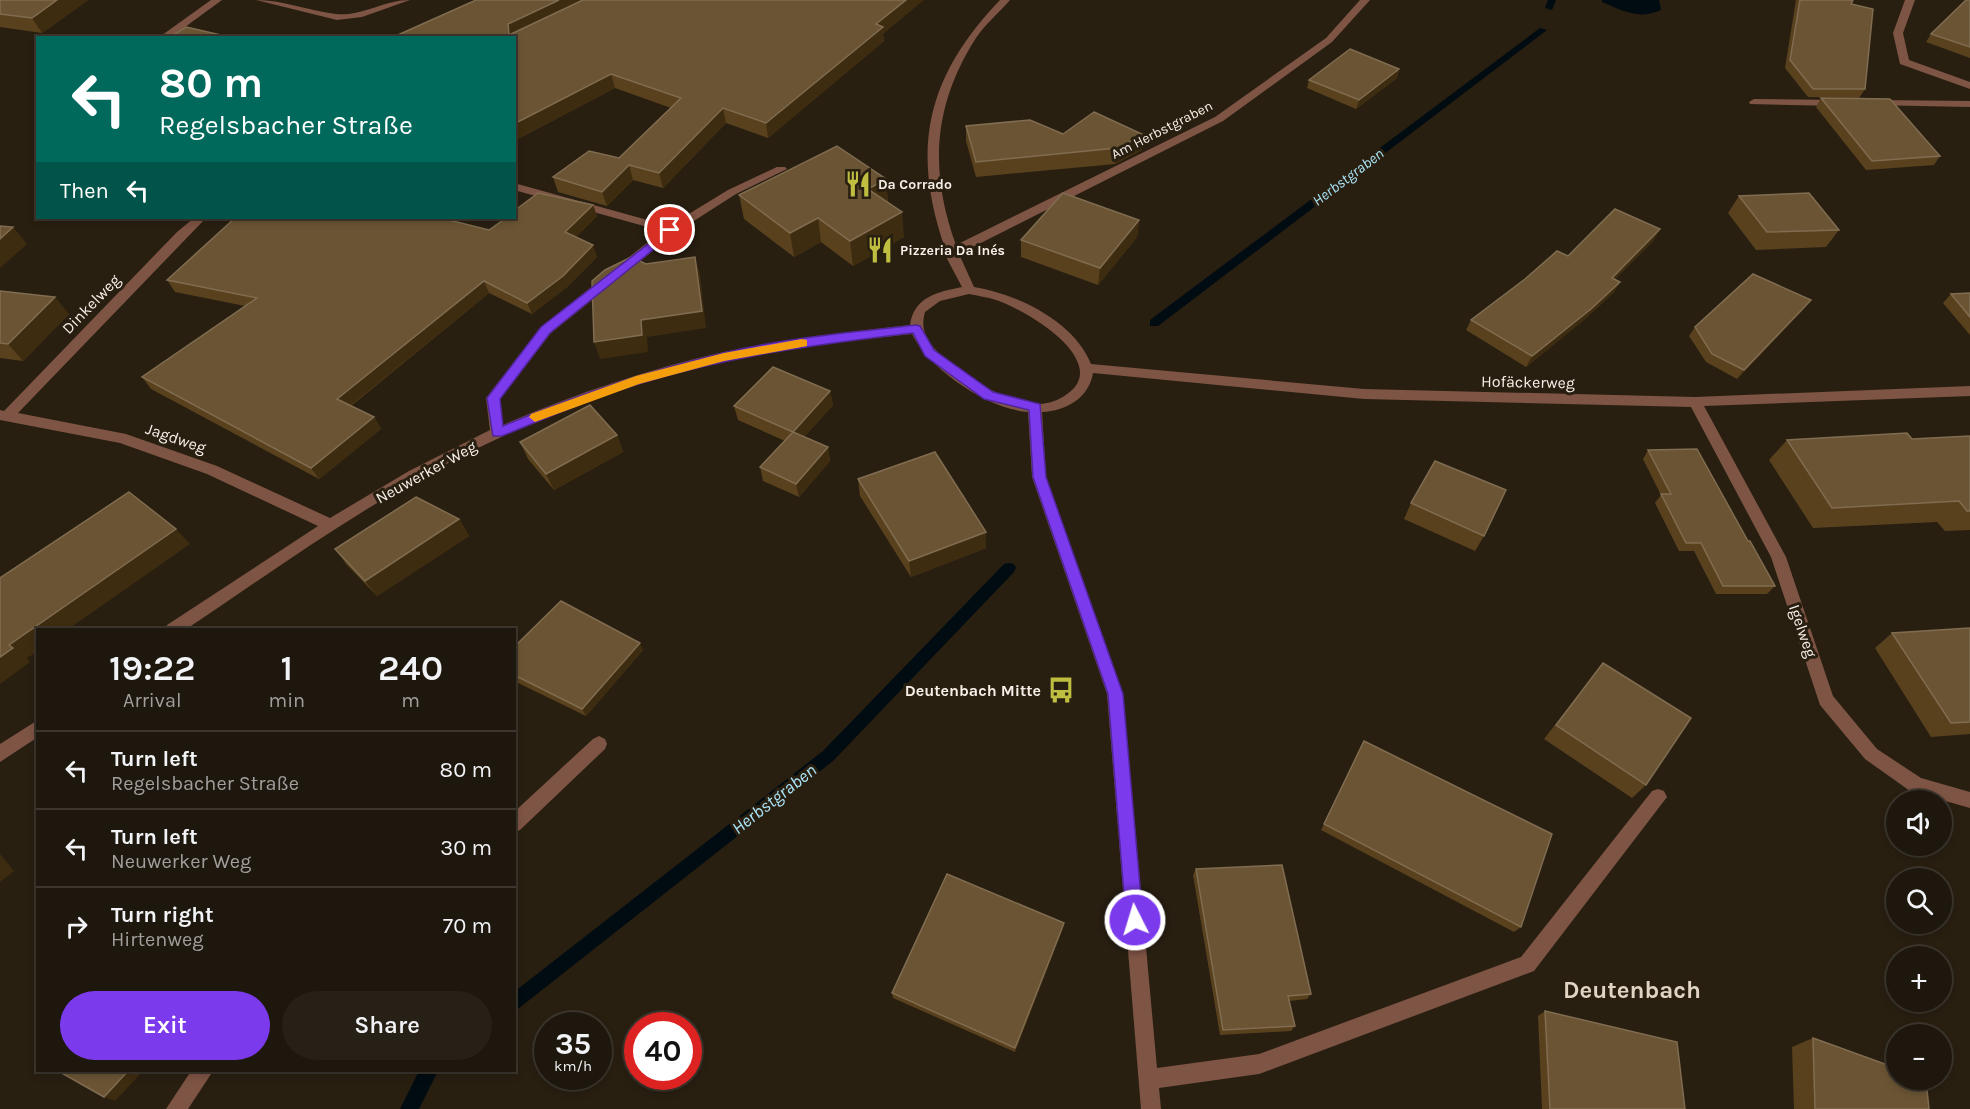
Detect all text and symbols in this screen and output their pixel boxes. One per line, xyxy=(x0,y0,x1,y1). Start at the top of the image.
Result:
text: 80 m xyxy=(159,58,263,108)
icon: left xyxy=(60,60,138,138)
street label: Am Herbstgraben xyxy=(1108,97,1216,163)
text: Regelsbacher Straße xyxy=(159,109,413,141)
water label: Herbstgraben xyxy=(1309,144,1387,210)
restaurant icon: Da Corrado xyxy=(843,169,873,199)
icon: left xyxy=(121,174,154,207)
place label: Da Corrado xyxy=(878,176,952,193)
text: Then xyxy=(60,178,109,204)
pin xyxy=(644,204,695,255)
icon: arrive xyxy=(653,213,686,246)
restaurant icon: Pizzeria Da Inés xyxy=(865,235,895,265)
place label: Pizzeria Da Inés xyxy=(900,242,1005,259)
street label: Dinkelweg xyxy=(58,270,124,338)
street label: Hofäckerweg xyxy=(1481,372,1575,392)
street label: Jagdweg xyxy=(143,419,209,457)
street label: Neuwerker Weg xyxy=(372,436,480,508)
street label: Igelweg xyxy=(1785,602,1821,660)
text: 19:22 xyxy=(109,647,196,689)
text: 1 xyxy=(281,647,293,689)
text: 240 xyxy=(378,647,443,689)
bus stop icon: Deutenbach Mitte xyxy=(1046,675,1076,705)
place label: Deutenbach Mitte xyxy=(905,681,1041,700)
text: Arrival xyxy=(123,689,182,712)
text: min xyxy=(268,689,305,712)
text: m xyxy=(401,689,420,712)
text: Turn left xyxy=(111,746,198,772)
icon: left xyxy=(60,754,93,787)
text: 80 m xyxy=(440,757,492,783)
water label: Herbstgraben xyxy=(727,759,821,839)
text: Regelsbacher Straße xyxy=(111,772,299,795)
map controls xyxy=(1886,790,1952,1090)
button: sound xyxy=(1886,790,1952,856)
text: Turn left xyxy=(111,824,198,850)
icon: left xyxy=(60,832,93,865)
text: 30 m xyxy=(440,835,492,861)
text: Neuwerker Weg xyxy=(111,850,251,873)
button: search xyxy=(1886,868,1952,934)
position arrow xyxy=(1103,888,1167,952)
text: Turn right xyxy=(111,902,214,928)
icon: right xyxy=(60,910,93,943)
text: 70 m xyxy=(443,913,492,939)
text: Hirtenweg xyxy=(111,928,203,951)
button: + xyxy=(1886,946,1952,1012)
district label: Deutenbach xyxy=(1563,976,1701,1004)
button: Exit xyxy=(60,991,270,1060)
button: Share xyxy=(282,991,492,1060)
speed limit sign: 40 xyxy=(624,1012,702,1090)
button: − xyxy=(1886,1024,1952,1090)
text: 35 xyxy=(555,1026,591,1062)
text: km/h xyxy=(554,1057,592,1075)

